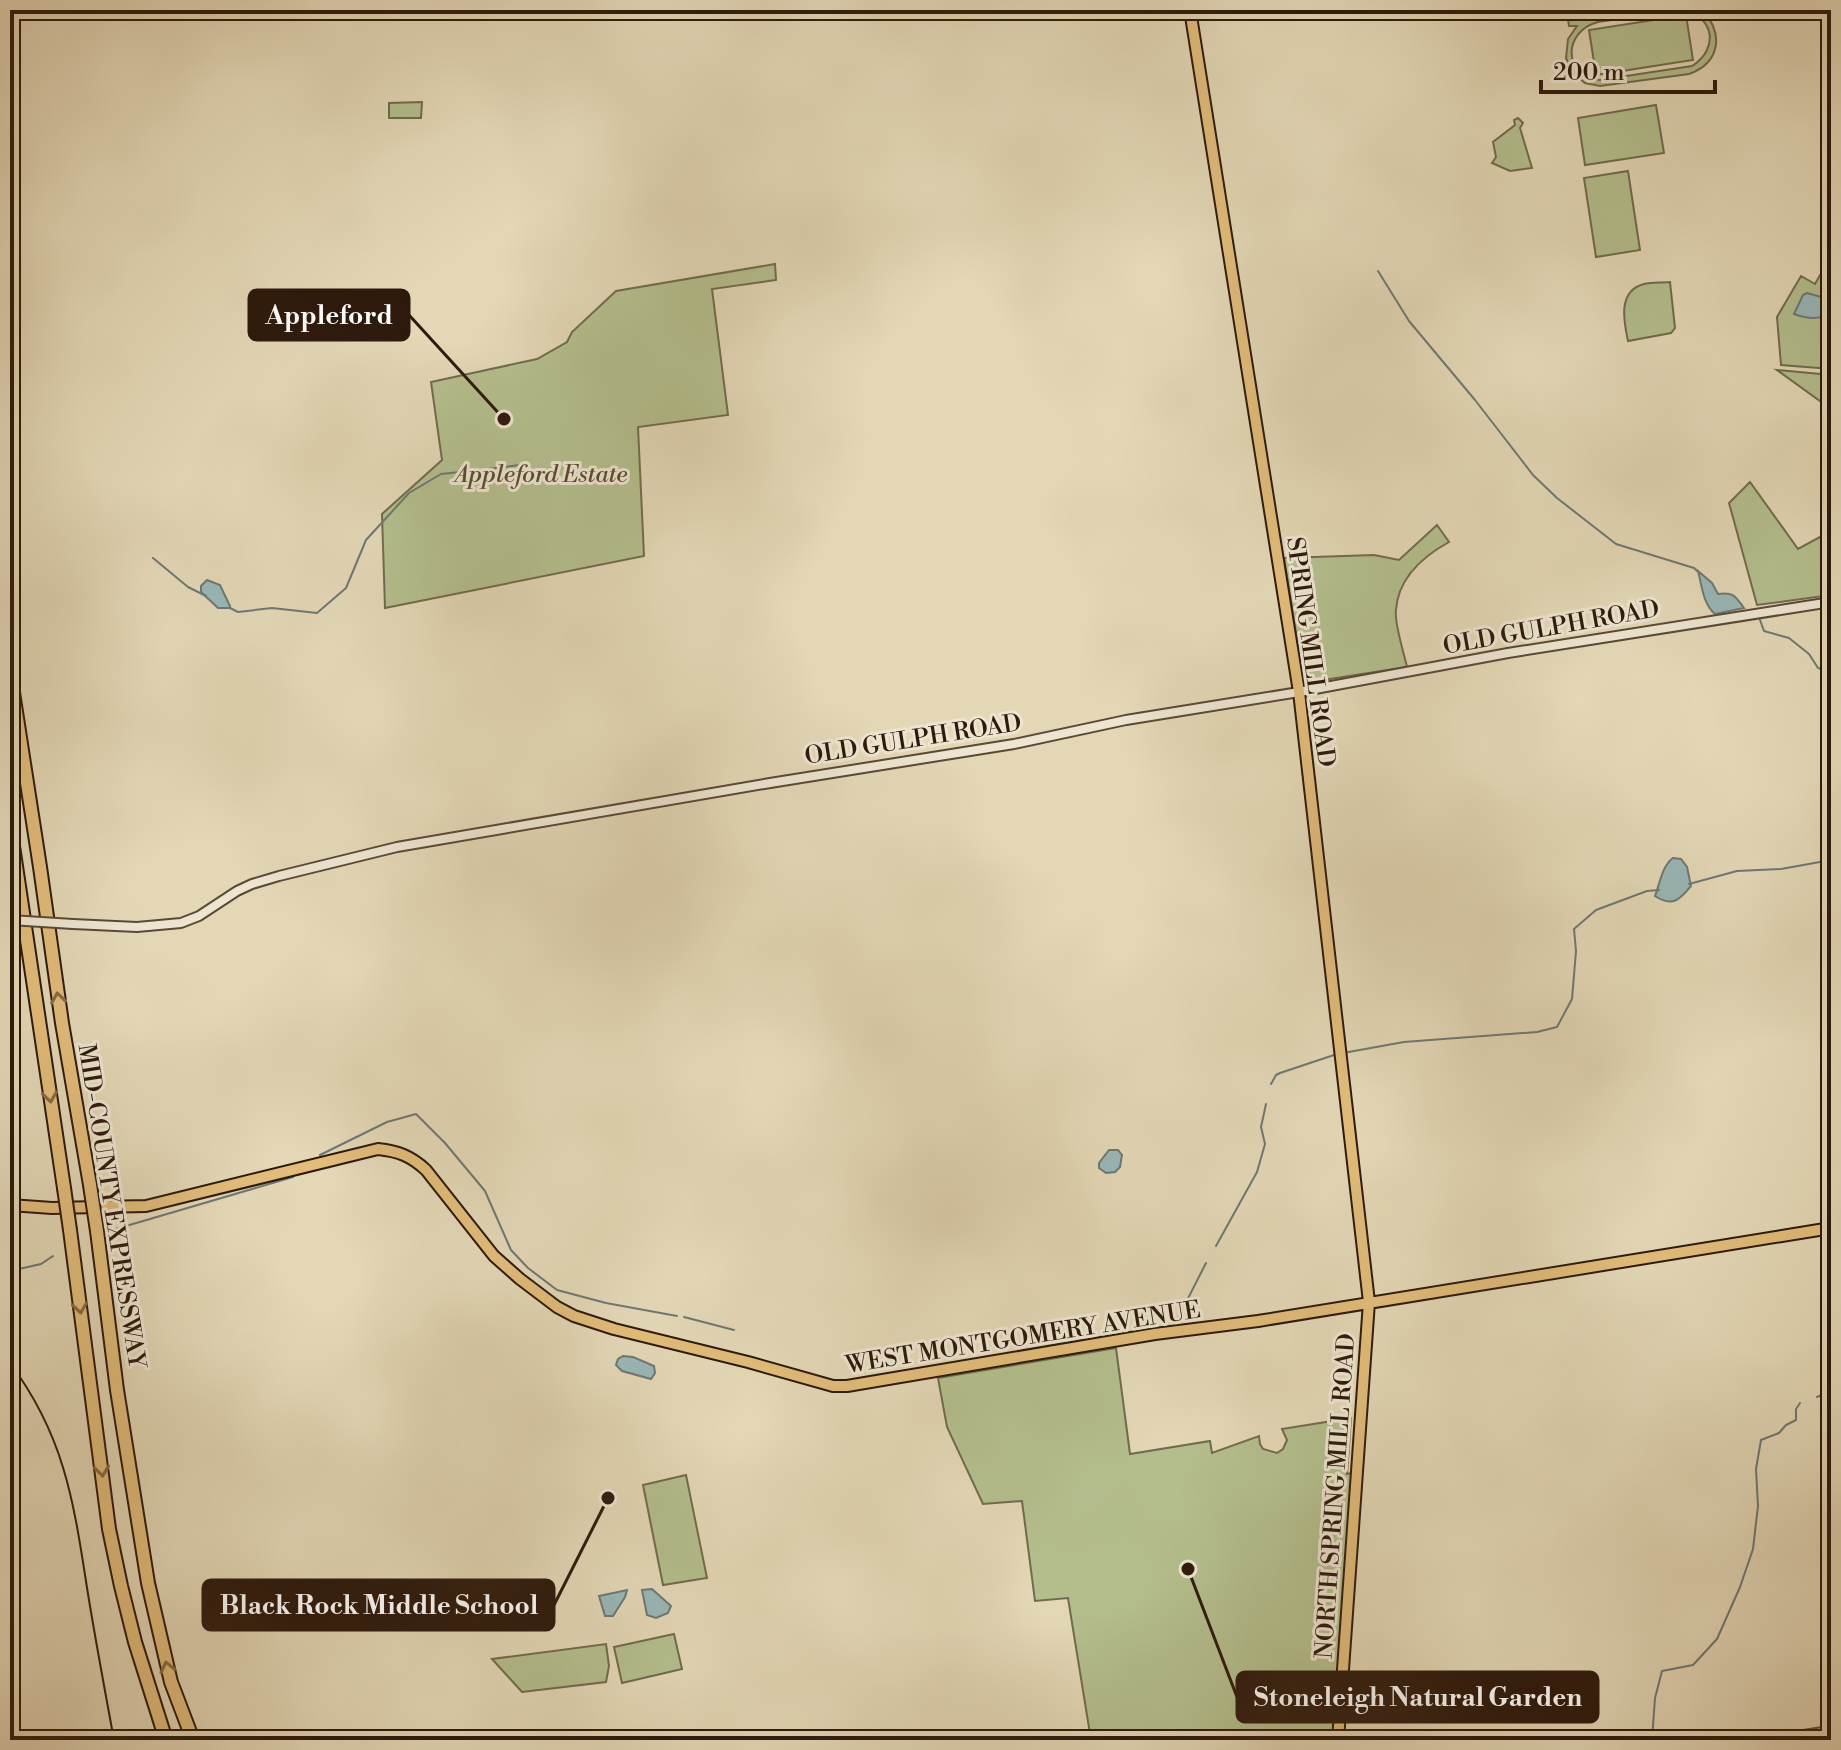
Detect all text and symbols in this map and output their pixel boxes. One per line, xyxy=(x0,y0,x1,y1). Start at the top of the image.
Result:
scale bar xyxy=(1541,44,1715,94)
text: 200 m xyxy=(1553,58,1624,88)
callout: Appleford xyxy=(249,290,409,340)
text: Appleford xyxy=(264,300,393,332)
park label: Appleford Estate xyxy=(451,460,628,490)
street label: SPRING MILL ROAD xyxy=(1279,535,1341,769)
street label: OLD GULPH ROAD xyxy=(1441,594,1662,662)
street label: OLD GULPH ROAD xyxy=(803,708,1024,772)
one-way arrow xyxy=(50,991,67,1005)
street label: MID-COUNTY EXPRESSWAY xyxy=(71,1042,152,1372)
one-way arrow xyxy=(41,1091,58,1104)
street label: WEST MONTGOMERY AVENUE xyxy=(843,1295,1203,1381)
one-way arrow xyxy=(72,1302,89,1315)
street label: NORTH SPRING MILL ROAD xyxy=(1310,1332,1362,1660)
one-way arrow xyxy=(93,1465,110,1478)
callout: Black Rock Middle School xyxy=(203,1580,554,1630)
text: Black Rock Middle School xyxy=(220,1590,539,1622)
one-way arrow xyxy=(160,1660,177,1674)
callout: Stoneleigh Natural Garden xyxy=(1237,1672,1598,1722)
text: Stoneleigh Natural Garden xyxy=(1254,1682,1582,1714)

